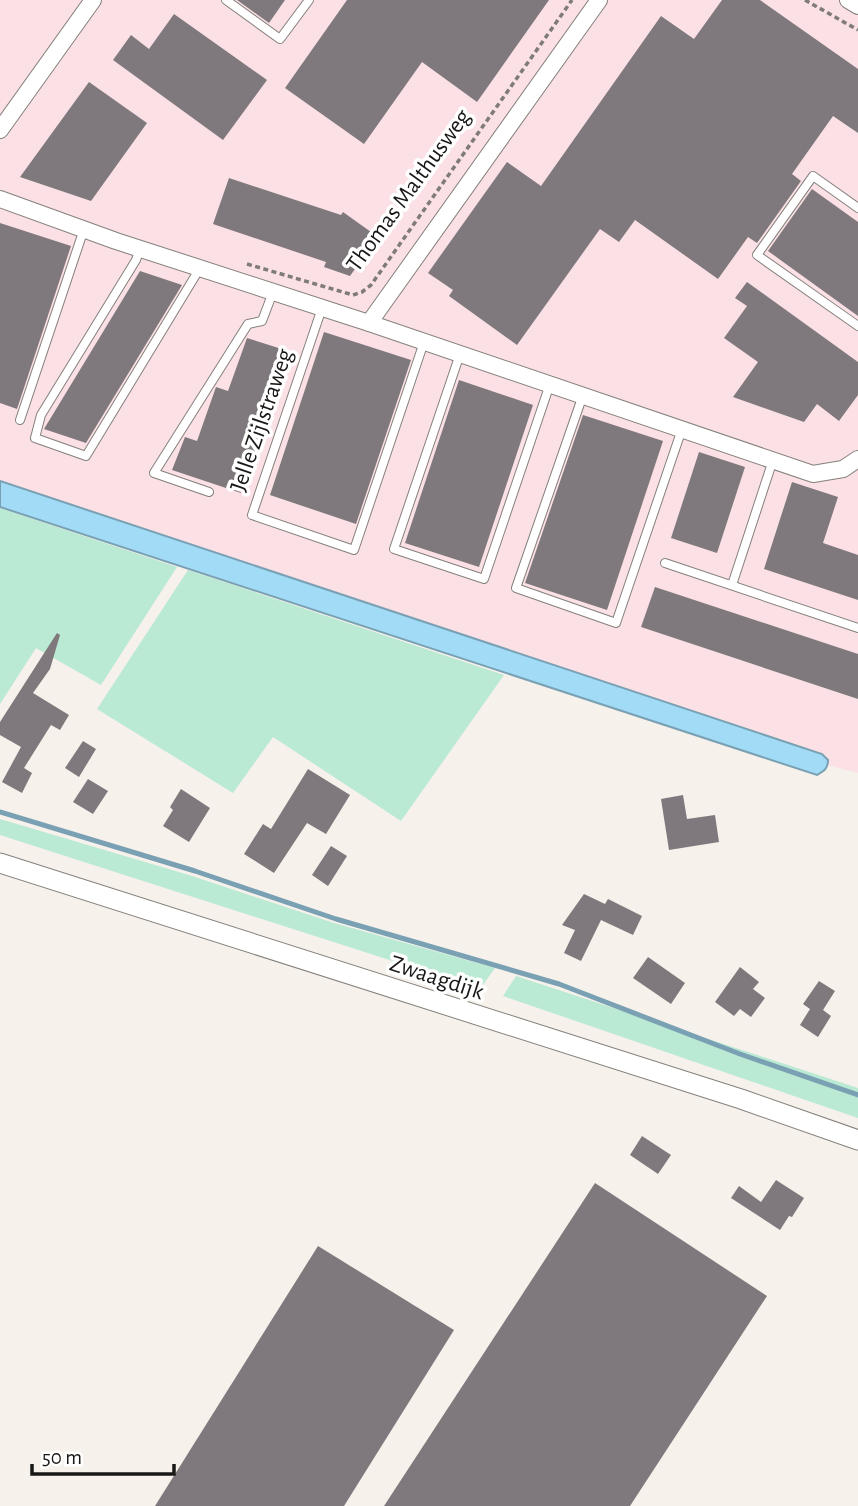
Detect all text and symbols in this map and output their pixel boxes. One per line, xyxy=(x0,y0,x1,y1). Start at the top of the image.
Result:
street label: Thomas Malthusweg xyxy=(342,105,476,276)
street label: Jelle Zijlstraweg xyxy=(226,346,298,495)
street label: Zwaagdijk xyxy=(387,951,487,1004)
scale bar xyxy=(32,1432,173,1476)
text: 50 m xyxy=(42,1447,82,1468)

